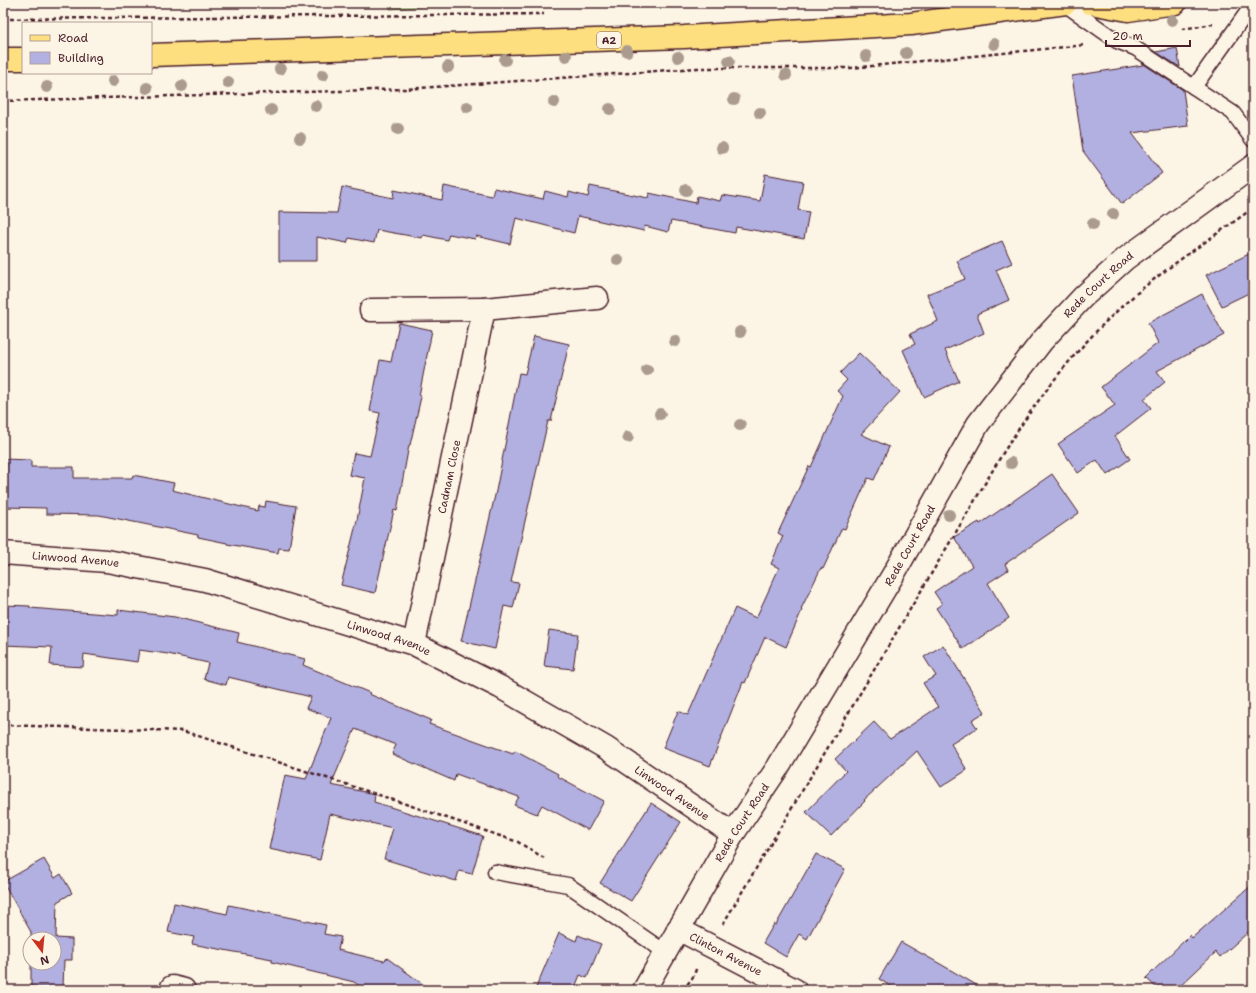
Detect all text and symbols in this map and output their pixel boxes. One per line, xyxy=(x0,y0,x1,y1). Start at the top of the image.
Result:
legend xyxy=(22,22,152,74)
scale bar xyxy=(1106,22,1190,48)
text: 20 m xyxy=(1112,28,1143,44)
text: Road xyxy=(58,30,89,46)
road number: A2 xyxy=(597,32,621,48)
text: Building xyxy=(58,50,104,66)
street label: Rede Court Road xyxy=(1060,248,1137,321)
street label: Cadnam Close xyxy=(434,438,464,515)
street label: Rede Court Road xyxy=(881,502,939,589)
street label: Linwood Avenue xyxy=(31,548,121,571)
street label: Linwood Avenue xyxy=(345,617,433,659)
street label: Linwood Avenue xyxy=(631,762,712,824)
street label: Rede Court Road xyxy=(712,780,773,865)
street label: Clinton Avenue xyxy=(687,929,765,980)
north arrow xyxy=(22,931,62,971)
text: N xyxy=(38,952,51,969)

